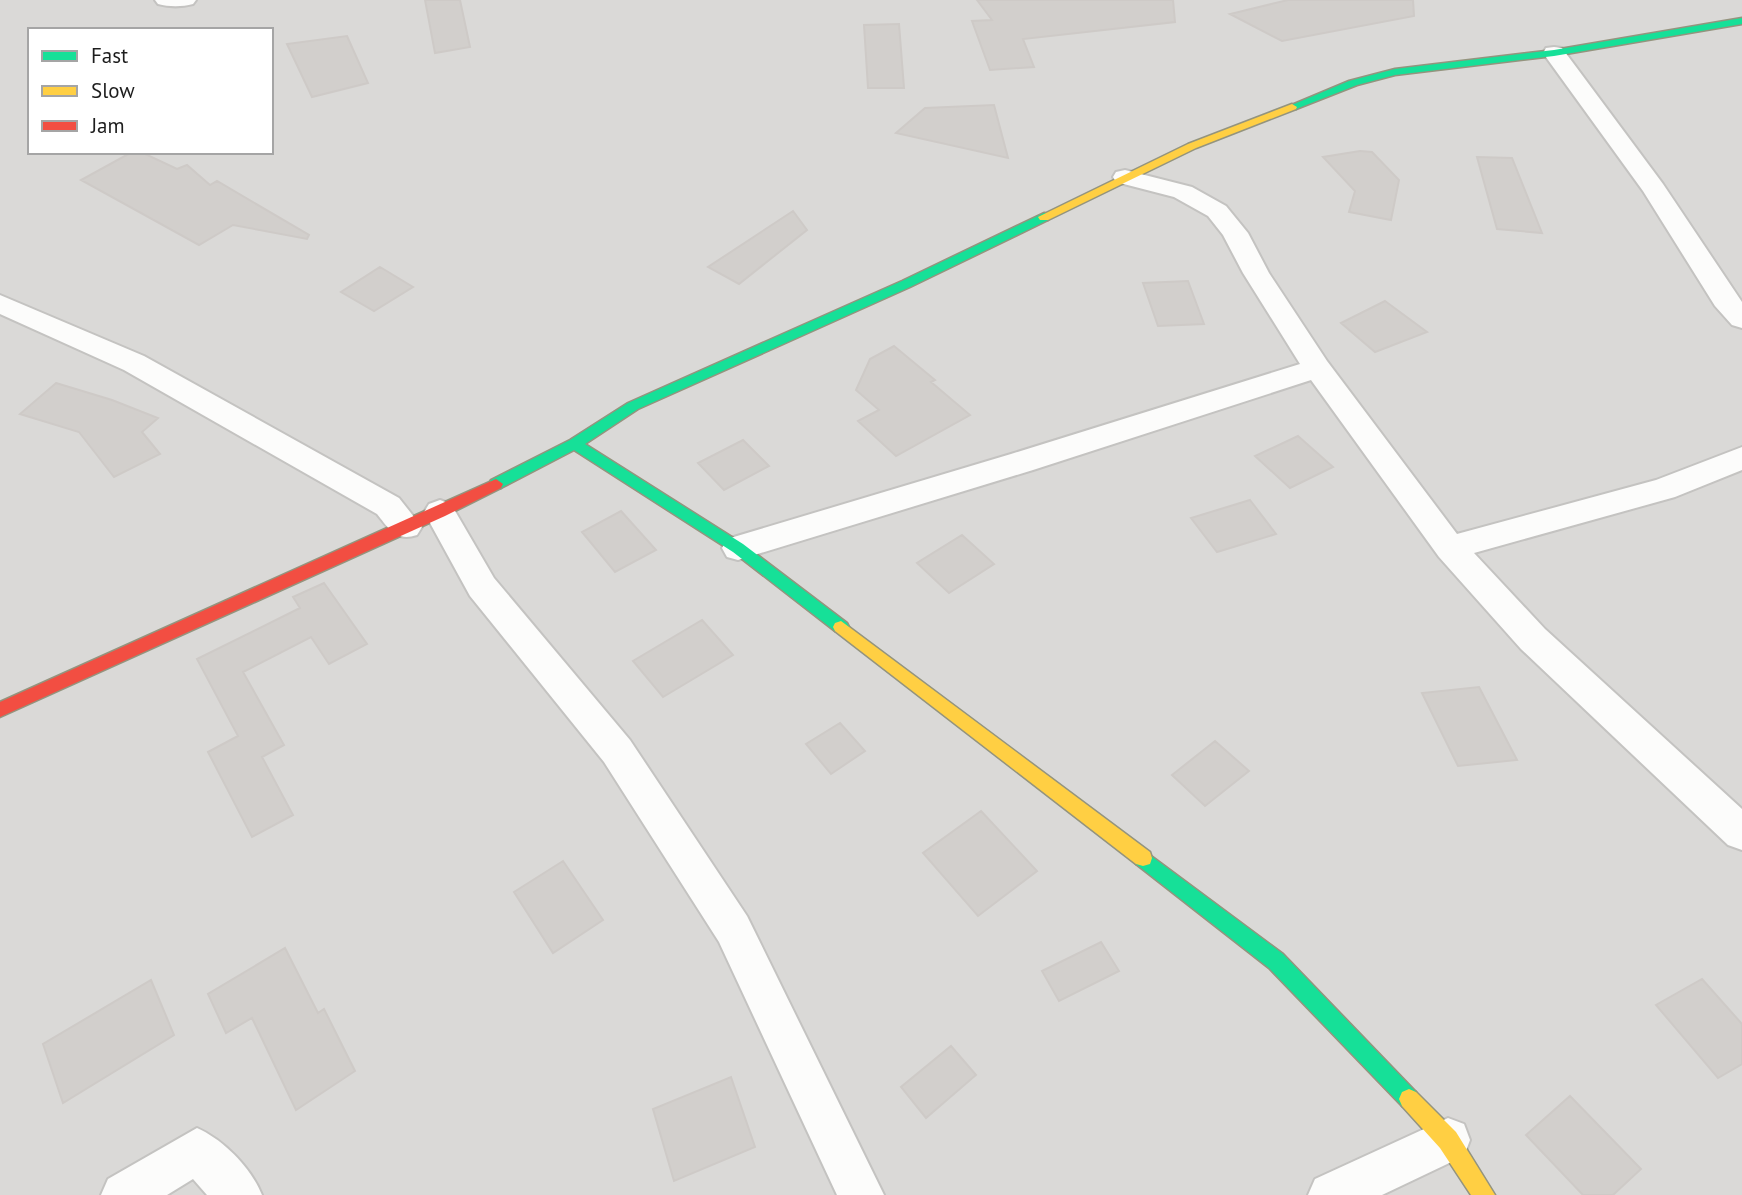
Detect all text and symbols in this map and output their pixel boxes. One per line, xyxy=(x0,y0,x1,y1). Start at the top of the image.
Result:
legend xyxy=(28,28,273,154)
text: Fast xyxy=(91,42,128,69)
text: Slow xyxy=(91,77,135,104)
text: Jam xyxy=(90,112,125,139)

